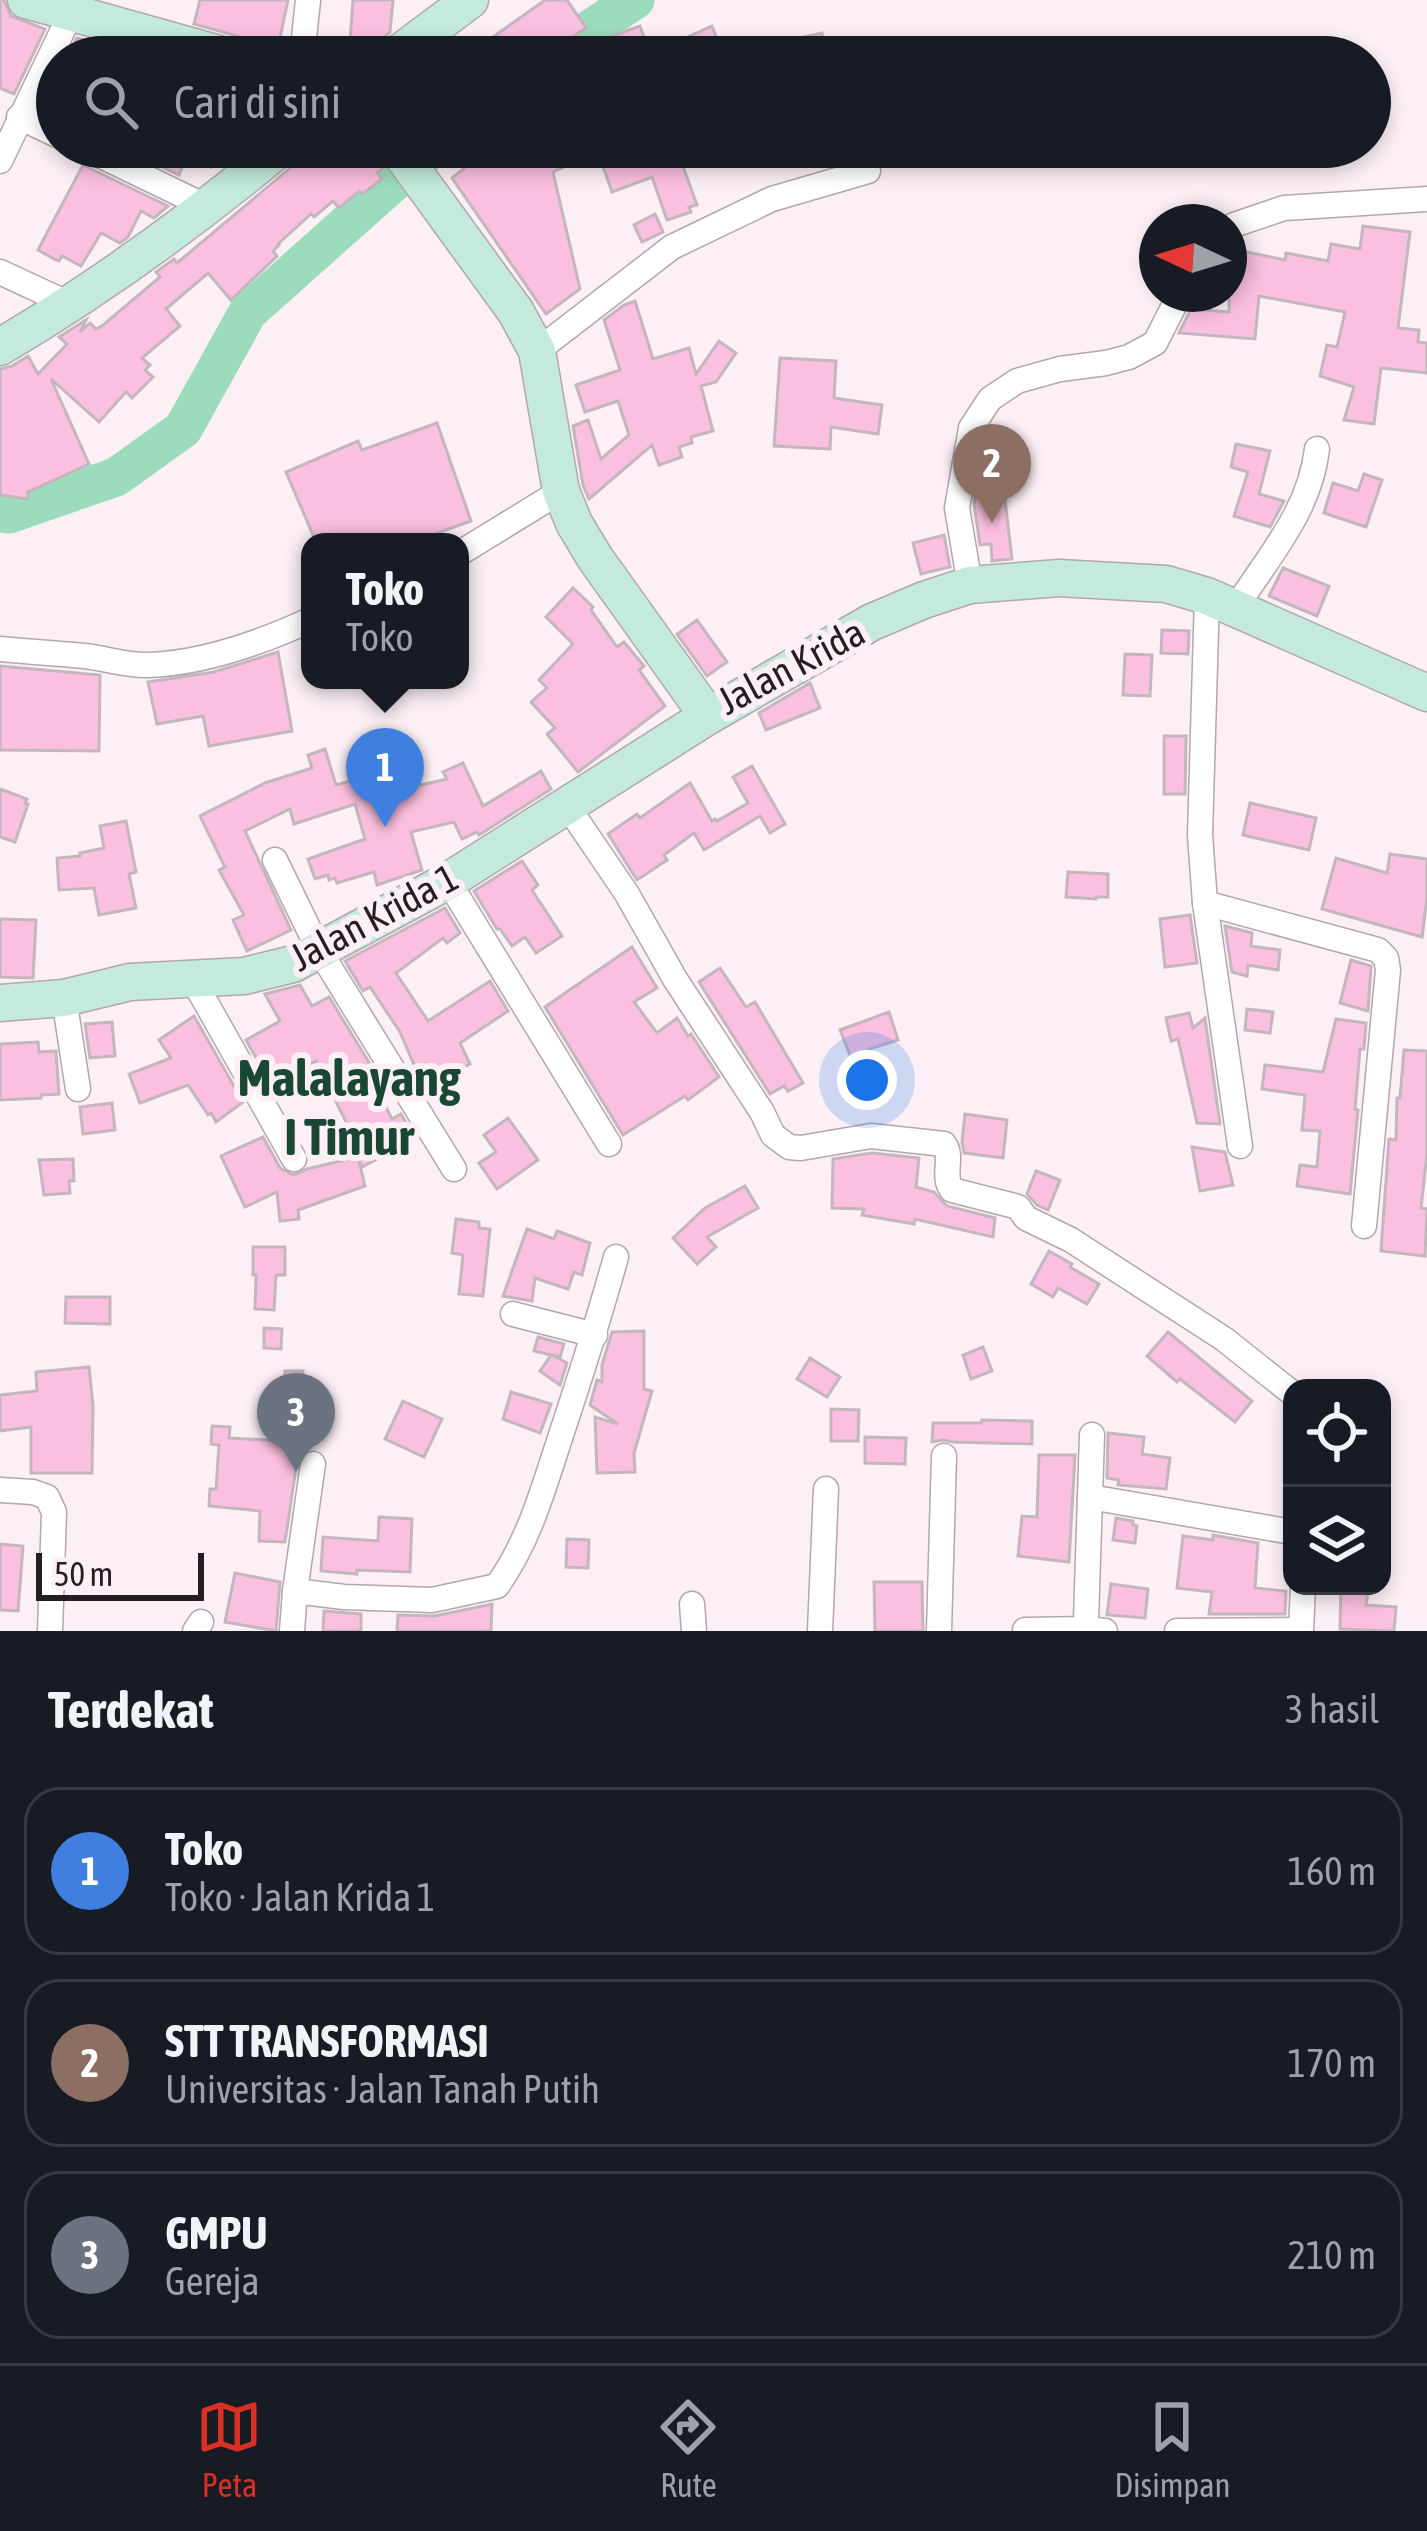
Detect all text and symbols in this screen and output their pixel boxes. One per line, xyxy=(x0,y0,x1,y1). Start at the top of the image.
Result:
search box xyxy=(36,36,1391,168)
icon: search xyxy=(78,69,144,135)
text: Cari di sini xyxy=(174,76,341,128)
north arrow xyxy=(1139,204,1247,312)
pin: 2 xyxy=(953,424,1031,523)
popup xyxy=(301,533,469,689)
text: Toko xyxy=(346,563,424,615)
street label: Jalan Krida xyxy=(710,609,872,723)
text: Toko xyxy=(346,615,414,659)
pin: 1 xyxy=(346,728,424,827)
street label: Jalan Krida 1 xyxy=(283,855,465,979)
district label: Malalayang I Timur xyxy=(237,1048,461,1166)
your location xyxy=(837,1050,897,1110)
pin: 3 xyxy=(257,1373,335,1472)
map controls xyxy=(1283,1379,1391,1595)
button: locate xyxy=(1283,1379,1391,1487)
button: layers xyxy=(1283,1487,1391,1595)
scale bar xyxy=(36,1547,204,1600)
text: 50 m xyxy=(54,1555,113,1593)
text: Terdekat xyxy=(48,1680,214,1739)
text: 3 hasil xyxy=(1285,1687,1379,1731)
text: Toko xyxy=(165,1823,243,1875)
text: 1 xyxy=(81,1849,99,1893)
text: 160 m xyxy=(1288,1849,1376,1893)
text: Toko · Jalan Krida 1 xyxy=(165,1875,435,1919)
text: STT TRANSFORMASI xyxy=(165,2015,489,2067)
text: 2 xyxy=(81,2041,99,2085)
text: 170 m xyxy=(1288,2041,1376,2085)
text: Universitas · Jalan Tanah Putih xyxy=(165,2067,600,2111)
text: GMPU xyxy=(165,2207,268,2259)
text: 3 xyxy=(81,2233,99,2277)
text: 210 m xyxy=(1288,2233,1376,2277)
text: Gereja xyxy=(165,2259,260,2303)
tab: Peta xyxy=(196,2394,262,2504)
tab: Rute xyxy=(655,2394,721,2504)
tab: Disimpan xyxy=(1114,2394,1230,2504)

